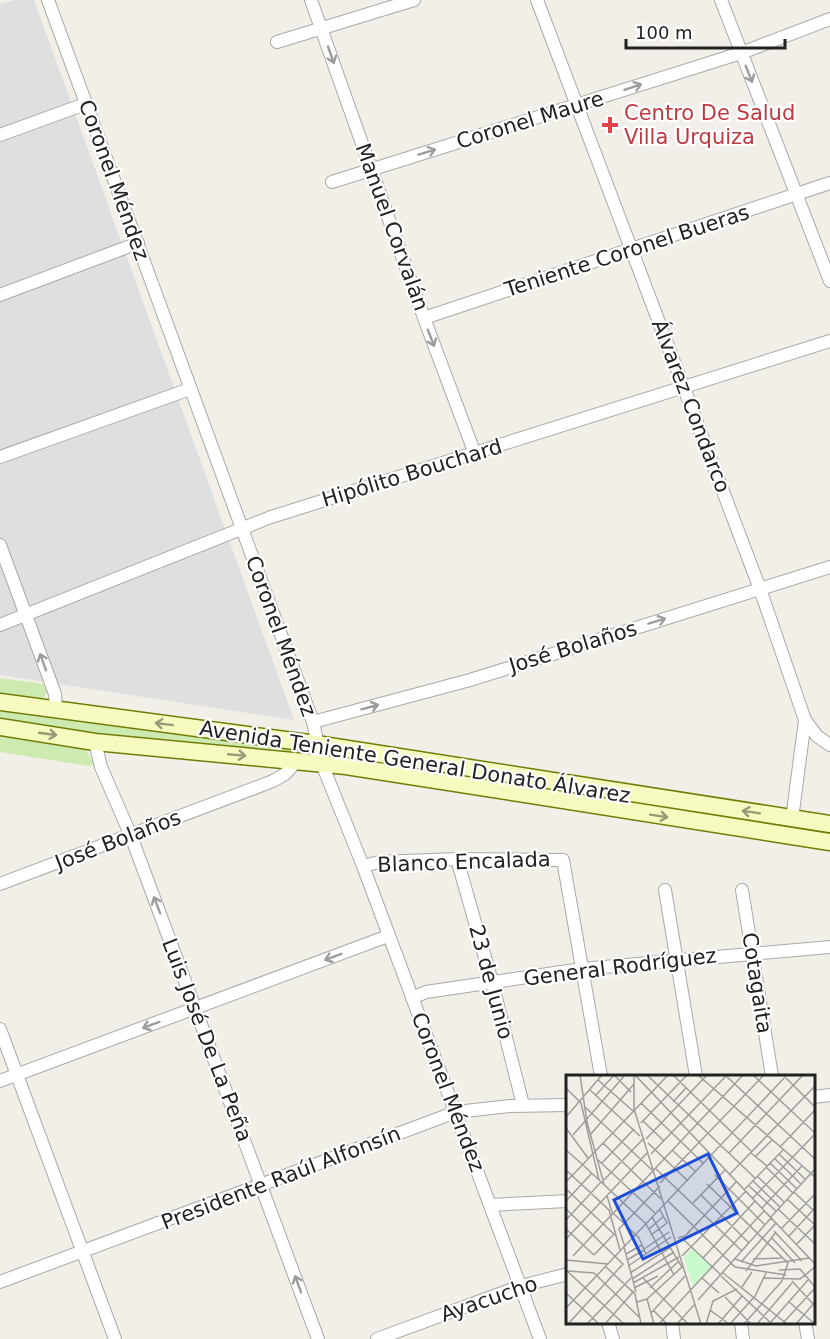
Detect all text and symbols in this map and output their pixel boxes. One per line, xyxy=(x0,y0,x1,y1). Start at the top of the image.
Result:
scale bar xyxy=(626,12,785,50)
text: 100 m xyxy=(635,22,693,43)
one-way arrow xyxy=(326,45,337,64)
one-way arrow xyxy=(744,65,755,83)
one-way arrow xyxy=(623,81,642,92)
street label: Coronel Maure xyxy=(453,86,607,154)
street label: Coronel Méndez xyxy=(74,97,154,263)
place label: Centro De Salud Villa Urquiza xyxy=(624,101,795,149)
marker: Centro De Salud Villa Urquiza xyxy=(601,116,619,134)
street label: Manuel Corvalán xyxy=(351,140,433,314)
one-way arrow xyxy=(417,146,436,157)
street label: Teniente Coronel Bueras xyxy=(501,200,752,302)
street label: Álvarez Condarco xyxy=(647,316,736,496)
one-way arrow xyxy=(427,328,438,347)
street label: Hipólito Bouchard xyxy=(319,434,505,512)
street label: Coronel Méndez xyxy=(241,553,321,719)
one-way arrow xyxy=(647,615,666,626)
street label: José Bolaños xyxy=(504,616,640,678)
one-way arrow xyxy=(37,653,48,672)
one-way arrow xyxy=(360,700,379,712)
street label: Avenida Teniente General Donato Álvarez xyxy=(198,715,632,808)
one-way arrow xyxy=(155,719,174,730)
one-way arrow xyxy=(37,729,57,740)
one-way arrow xyxy=(227,750,247,761)
street label: José Bolaños xyxy=(50,805,184,876)
one-way arrow xyxy=(742,807,762,818)
one-way arrow xyxy=(648,810,668,821)
street label: Blanco Encalada xyxy=(377,847,551,877)
one-way arrow xyxy=(150,896,161,914)
street label: 23 de Junio xyxy=(464,922,518,1042)
street label: Cotagaita xyxy=(737,931,777,1035)
street label: Luis José De La Peña xyxy=(157,935,257,1145)
street label: General Rodríguez xyxy=(522,943,718,991)
one-way arrow xyxy=(324,952,343,963)
street label: Coronel Méndez xyxy=(407,1009,489,1175)
one-way arrow xyxy=(142,1021,161,1032)
inset map xyxy=(566,1075,815,1324)
street label: Presidente Raúl Alfonsín xyxy=(158,1121,404,1235)
street label: Ayacucho xyxy=(437,1271,541,1327)
one-way arrow xyxy=(292,1275,303,1294)

